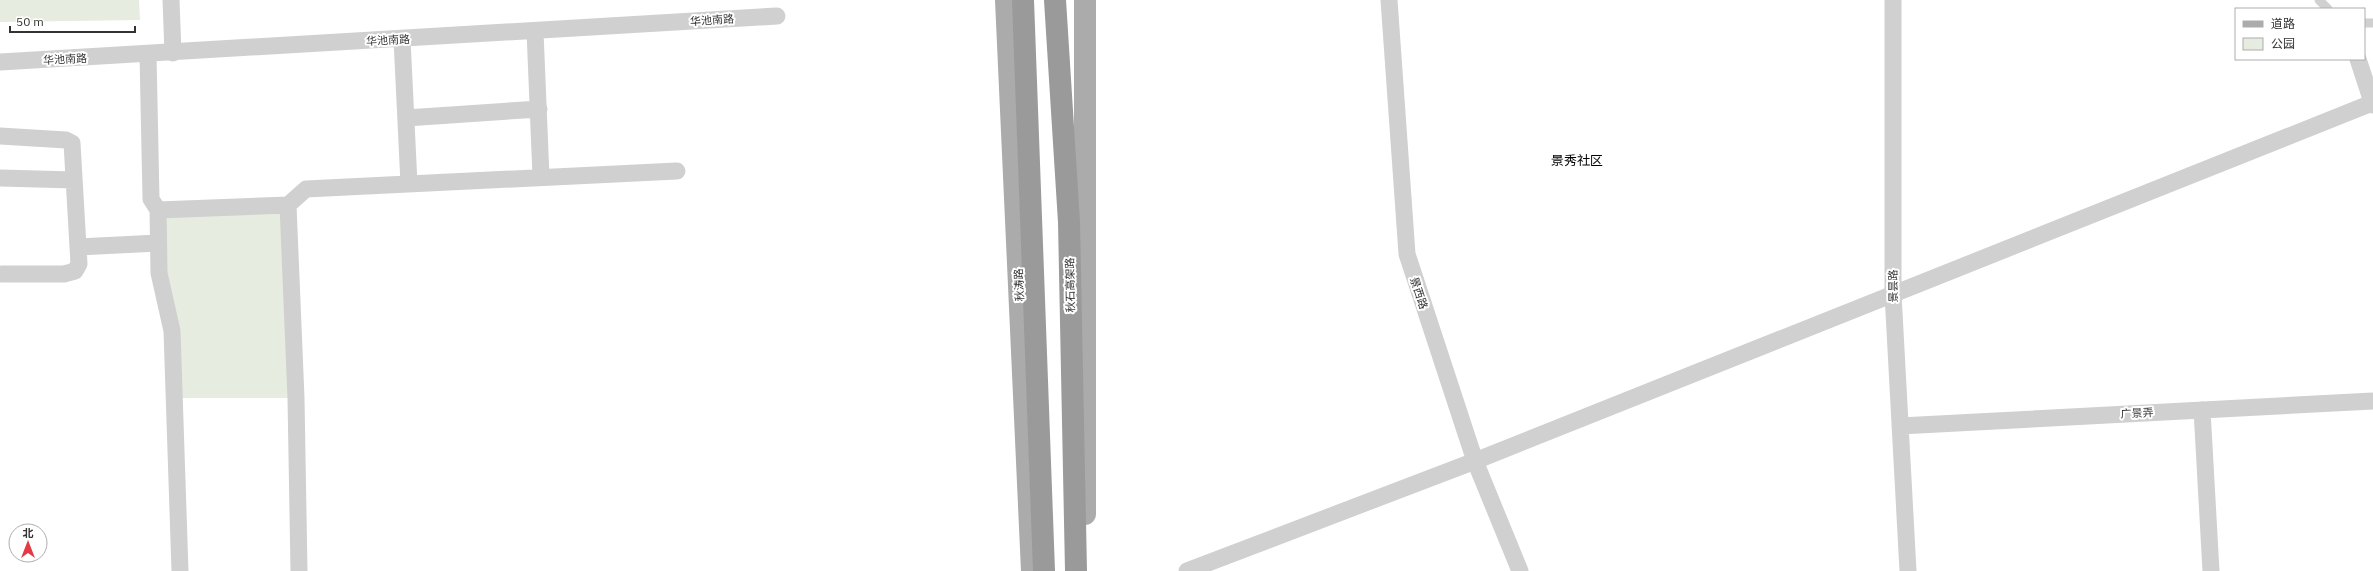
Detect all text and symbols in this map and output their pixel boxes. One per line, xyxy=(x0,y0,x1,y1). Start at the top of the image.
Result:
scale bar xyxy=(10,8,135,34)
legend xyxy=(2235,8,2365,60)
street label: 华池南路 xyxy=(690,11,734,29)
text: 50 m xyxy=(16,14,44,29)
text: 道路 xyxy=(2271,16,2295,31)
street label: 华池南路 xyxy=(366,32,410,48)
text: 公园 xyxy=(2271,36,2295,51)
street label: 华池南路 xyxy=(43,51,87,67)
district label: 景秀社区 xyxy=(1551,152,1603,169)
street label: 秋石高架路 xyxy=(1063,257,1077,313)
street label: 秋涛路 xyxy=(1011,268,1027,302)
street label: 景昙路 xyxy=(1886,269,1900,303)
street label: 景西路 xyxy=(1407,275,1431,311)
street label: 广景弄 xyxy=(2120,405,2154,421)
north arrow xyxy=(8,523,48,563)
text: 北 xyxy=(23,526,34,540)

